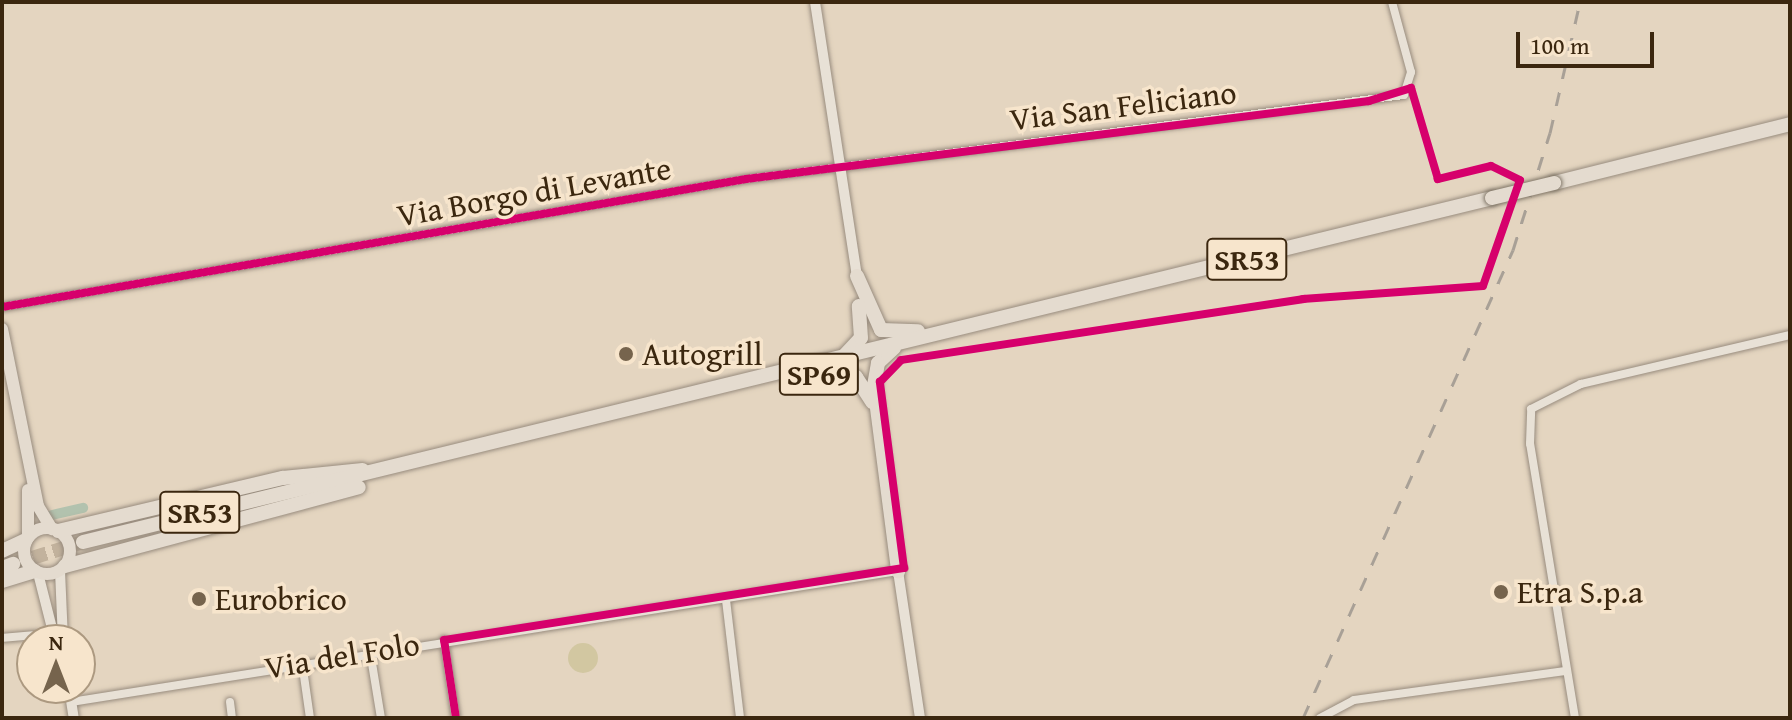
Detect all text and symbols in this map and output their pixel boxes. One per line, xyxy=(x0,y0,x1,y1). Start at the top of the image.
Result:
scale bar xyxy=(1520,16,1658,66)
text: 100 m xyxy=(1530,28,1590,63)
street label: Via San Feliciano xyxy=(1008,73,1238,139)
street label: Via Borgo di Levante xyxy=(394,149,674,235)
road number: SR53 xyxy=(1205,233,1289,285)
place label: Autogrill xyxy=(642,335,762,373)
marker: Autogrill xyxy=(617,345,635,363)
road number: SP69 xyxy=(777,348,861,400)
road number: SR53 xyxy=(158,486,242,538)
place label: Etra S.p.a xyxy=(1517,573,1643,611)
place label: Eurobrico xyxy=(215,580,347,618)
marker: Etra S.p.a xyxy=(1492,583,1510,601)
marker: Eurobrico xyxy=(190,590,208,608)
north arrow xyxy=(16,624,96,704)
street label: Via del Folo xyxy=(262,625,422,687)
text: N xyxy=(49,626,63,658)

